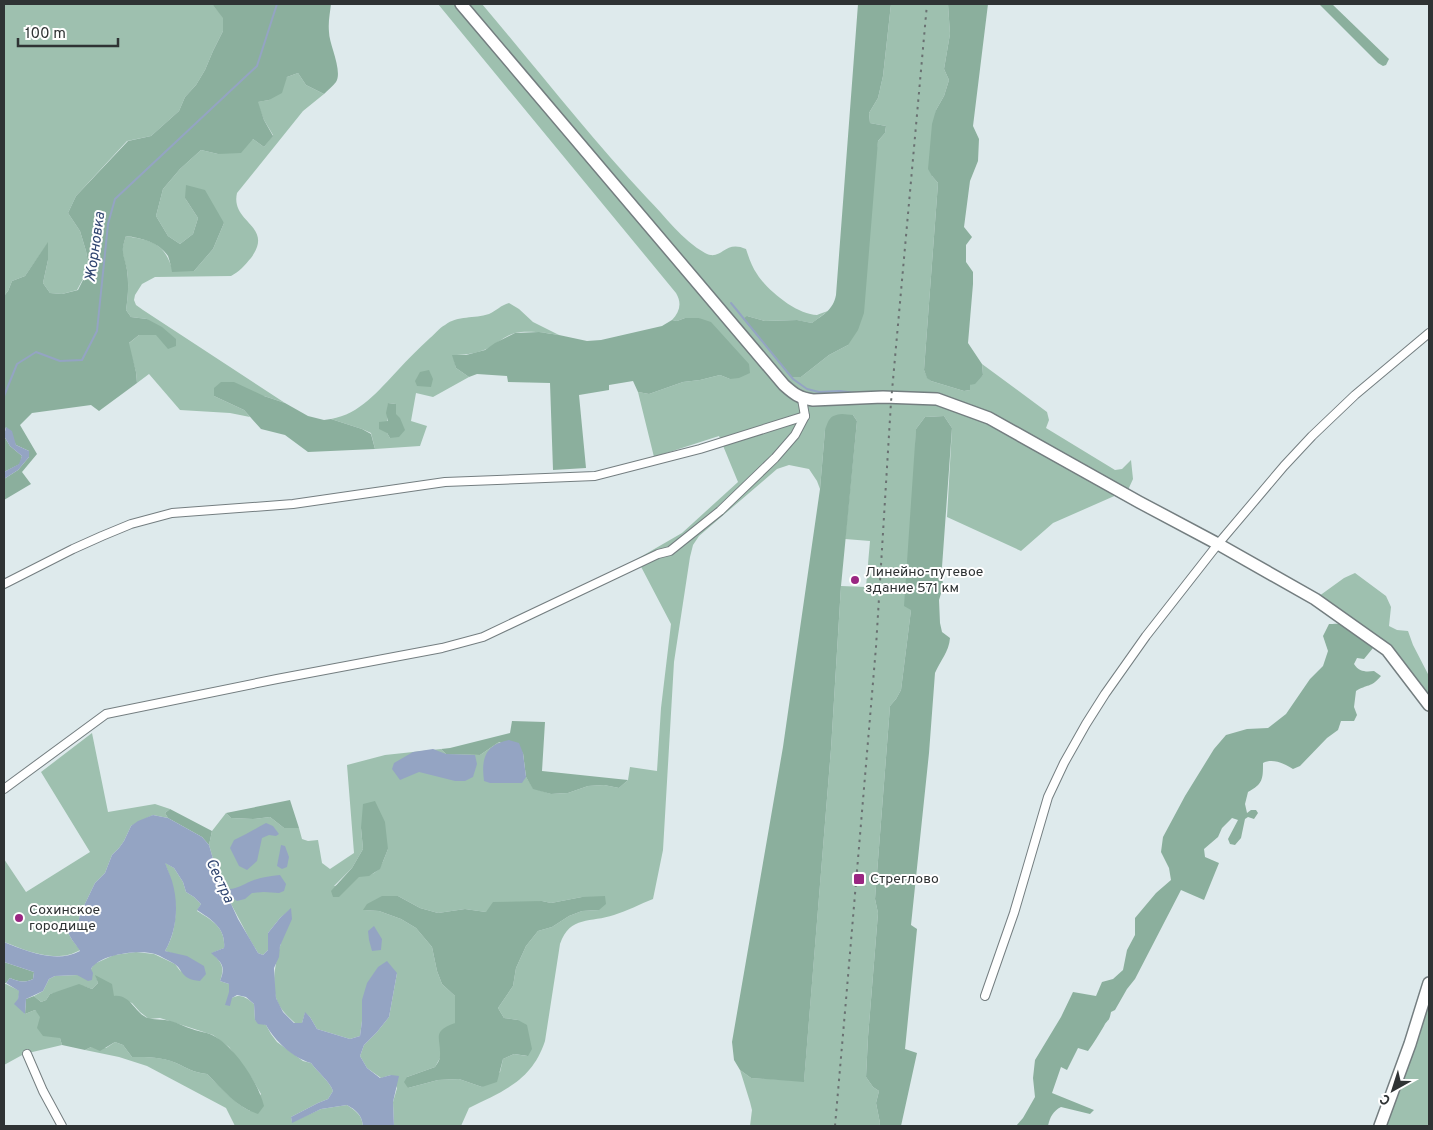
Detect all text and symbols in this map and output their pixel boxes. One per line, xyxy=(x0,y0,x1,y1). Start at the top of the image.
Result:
scale bar xyxy=(18,15,118,47)
text: 100 m xyxy=(25,25,66,44)
water label: Жорновка xyxy=(82,210,110,283)
place label: Линейно-путевое здание 571 км xyxy=(865,564,983,597)
marker: Линейно-путевое здание 571 км xyxy=(849,574,861,586)
water label: Сестра xyxy=(200,856,238,907)
place label: Стреглово xyxy=(870,871,939,888)
marker: Стреглово xyxy=(852,872,866,886)
place label: Сохинское городище xyxy=(29,902,100,935)
marker: Сохинское городище xyxy=(13,912,25,924)
north arrow xyxy=(1368,1065,1418,1115)
text: С xyxy=(1377,1089,1395,1108)

